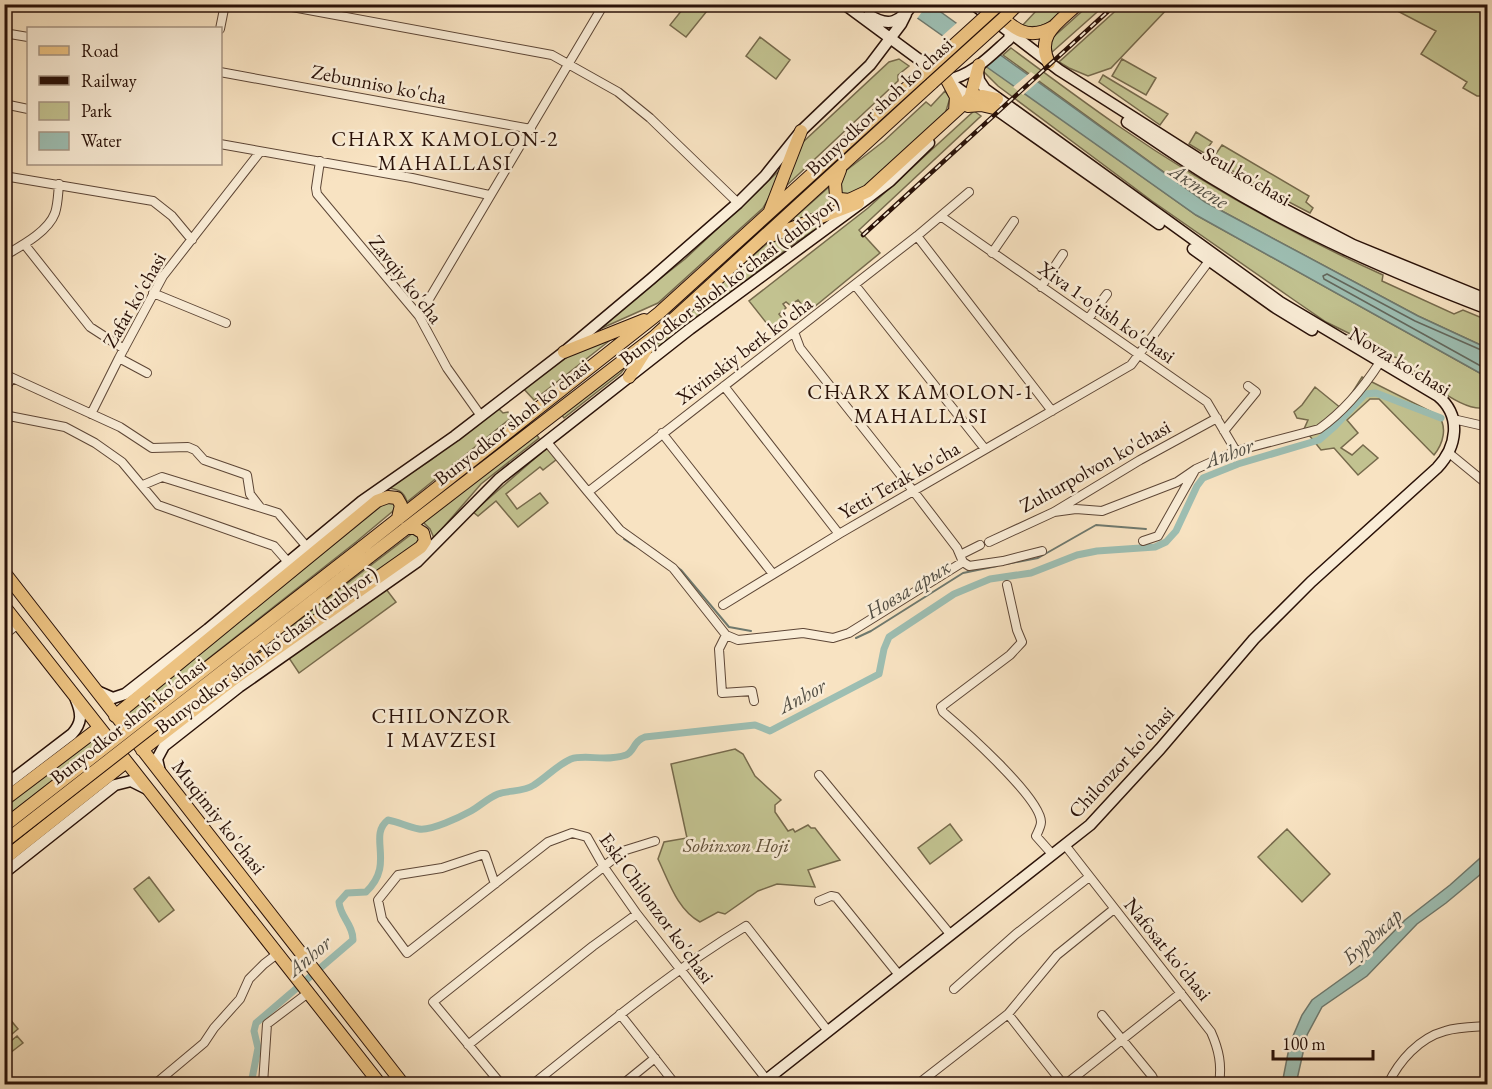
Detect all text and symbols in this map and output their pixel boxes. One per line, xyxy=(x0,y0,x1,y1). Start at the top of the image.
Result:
legend xyxy=(27,27,222,165)
street label: Bunyodkor shoh ko'chasi xyxy=(800,31,958,181)
text: Road xyxy=(81,39,120,62)
street label: Zebunniso ko'cha xyxy=(309,58,449,110)
text: Railway xyxy=(81,69,137,92)
text: Park xyxy=(81,99,112,122)
district label: CHARX KAMOLON-2 MAHALLASI xyxy=(331,125,559,176)
text: Water xyxy=(81,129,122,152)
street label: Seul ko'chasi xyxy=(1198,140,1296,212)
water label: Актепе xyxy=(1163,155,1235,215)
street label: Bunyodkor shoh koʻchasi (dublyor) xyxy=(614,189,844,371)
street label: Zavqiy ko'cha xyxy=(363,229,449,329)
street label: Zafar ko'chasi xyxy=(96,248,172,352)
street label: Xiva 1-o'tish ko'chasi xyxy=(1033,254,1181,369)
street label: Xivinskiy berk ko'cha xyxy=(670,290,818,411)
street label: Novza ko'chasi xyxy=(1344,320,1456,402)
street label: Bunyodkor shoh ko'chasi xyxy=(428,353,596,491)
district label: CHARX KAMOLON-1 MAHALLASI xyxy=(807,378,1035,429)
street label: Zuhurpolvon ko'chasi xyxy=(1015,414,1175,518)
water label: Anhor xyxy=(1199,431,1258,474)
street label: Yetti Terak ko'cha xyxy=(834,435,964,525)
water label: Новза арык xyxy=(859,552,956,625)
street label: Bunyodkor shoh koʻchasi (dublyor) xyxy=(150,560,382,740)
street label: Bunyodkor shoh ko'chasi xyxy=(44,652,212,790)
water label: Anhor xyxy=(771,671,831,720)
street label: Chilonzor ko'chasi xyxy=(1062,700,1180,823)
district label: CHILONZOR I MAVZESI xyxy=(371,702,513,753)
street label: Muqimiy ko'chasi xyxy=(166,755,272,880)
street label: Eski Chilonzor ko'chasi xyxy=(594,828,720,988)
park label: Sobinxon Hoji xyxy=(682,832,790,858)
street label: Nafosat ko'chasi xyxy=(1118,892,1218,1006)
water label: Бурджар xyxy=(1335,901,1408,971)
water label: Anhor xyxy=(279,928,337,983)
scale bar xyxy=(1273,1023,1374,1061)
text: 100 m xyxy=(1282,1032,1326,1055)

